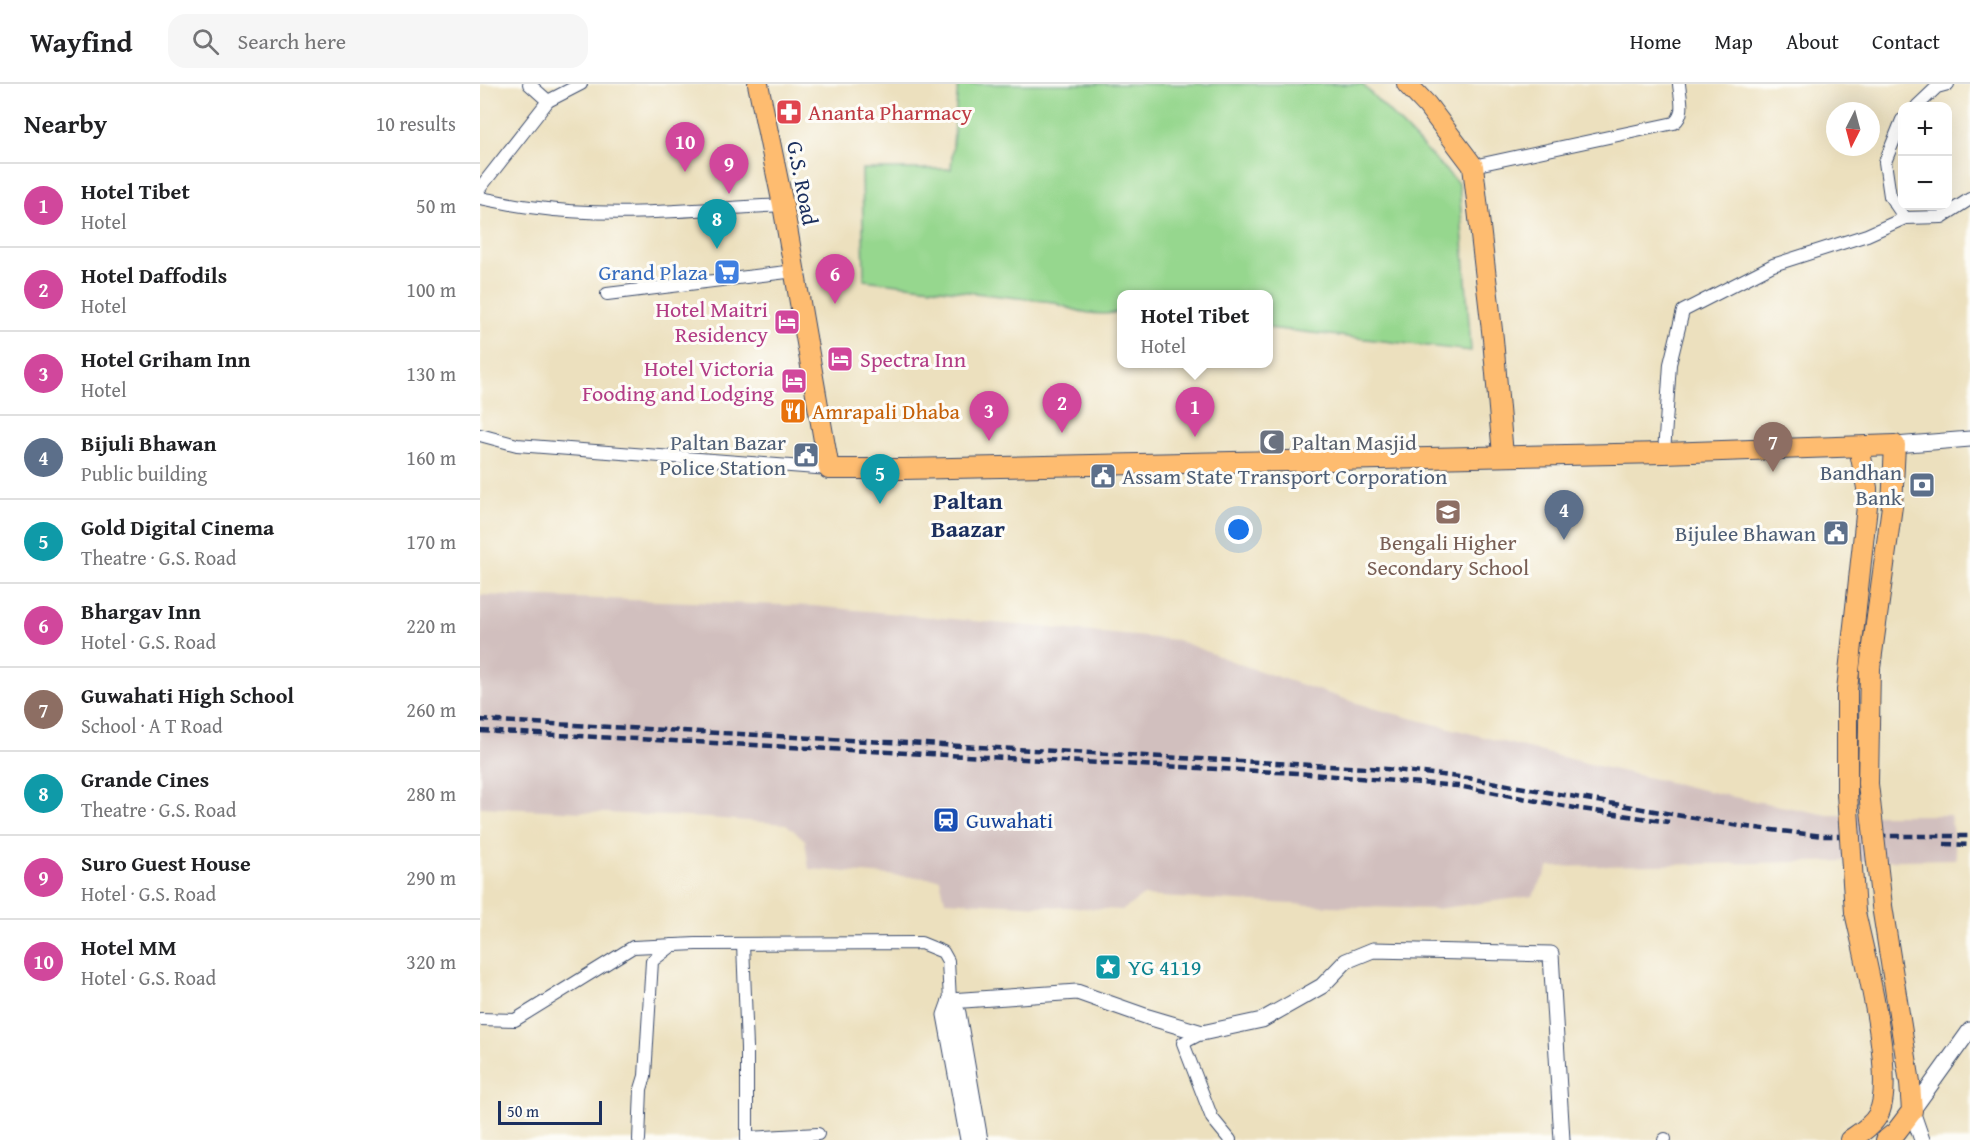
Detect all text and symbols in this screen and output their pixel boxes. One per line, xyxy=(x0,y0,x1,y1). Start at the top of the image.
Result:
search box xyxy=(168,14,588,68)
text: Wayfind xyxy=(30,21,132,62)
icon: search xyxy=(189,25,222,58)
text: Search here xyxy=(237,25,346,57)
text: Home xyxy=(1630,26,1681,57)
text: Map xyxy=(1714,26,1753,57)
text: About xyxy=(1786,26,1839,57)
text: Contact xyxy=(1872,26,1940,57)
place label: Ananta Pharmacy xyxy=(808,96,972,128)
pharmacy icon: Ananta Pharmacy xyxy=(774,97,804,127)
north arrow xyxy=(1826,102,1880,156)
map controls xyxy=(1898,102,1952,210)
button: + xyxy=(1898,102,1952,156)
text: Nearby xyxy=(24,104,107,143)
text: 10 results xyxy=(376,109,456,138)
pin: 10 xyxy=(666,122,704,172)
street label: G.S. Road xyxy=(779,138,827,228)
pin: 9 xyxy=(710,144,748,194)
button: − xyxy=(1898,156,1952,210)
text: Hotel Tibet xyxy=(81,175,190,207)
text: 1 xyxy=(38,191,49,220)
text: 50 m xyxy=(416,191,456,220)
pin: 8 xyxy=(698,200,736,249)
text: Hotel xyxy=(81,207,127,236)
pin: 6 xyxy=(816,254,854,304)
place label: Grand Plaza xyxy=(598,256,709,288)
supermarket icon: Grand Plaza xyxy=(712,257,742,287)
text: Hotel Daffodils xyxy=(81,259,227,291)
text: 2 xyxy=(38,275,49,304)
text: 100 m xyxy=(406,275,456,304)
popup xyxy=(1117,290,1273,368)
text: Hotel xyxy=(81,291,127,320)
place label: Hotel Maitri Residency xyxy=(655,293,768,350)
text: Hotel Tibet xyxy=(1141,299,1249,331)
hotel icon: Hotel Maitri Residency xyxy=(772,307,802,337)
text: Hotel xyxy=(1141,331,1186,360)
text: Hotel Griham Inn xyxy=(81,343,250,375)
place label: Spectra Inn xyxy=(860,343,967,375)
hotel icon: Spectra Inn xyxy=(825,344,855,374)
place label: Hotel Victoria Fooding and Lodging xyxy=(582,352,775,409)
text: 3 xyxy=(38,359,49,388)
text: 130 m xyxy=(406,359,456,388)
hotel icon: Hotel Victoria Fooding and Lodging xyxy=(779,366,809,396)
text: Hotel xyxy=(81,375,127,404)
pin: 2 xyxy=(1042,384,1082,433)
pin: 1 xyxy=(1176,388,1214,437)
pin: 3 xyxy=(970,392,1008,441)
place label: Amrapali Dhaba xyxy=(812,395,961,427)
restaurant icon: Amrapali Dhaba xyxy=(778,396,808,426)
pin: 7 xyxy=(1754,422,1792,472)
place label: Paltan Bazar Police Station xyxy=(659,426,787,483)
place label: Paltan Masjid xyxy=(1292,426,1417,458)
text: Bijuli Bhawan xyxy=(81,427,216,459)
mosque icon: Paltan Masjid xyxy=(1257,427,1287,457)
public building icon: Paltan Bazar Police Station xyxy=(791,440,821,470)
text: 4 xyxy=(38,443,49,472)
text: 160 m xyxy=(406,443,456,472)
pin: 5 xyxy=(860,454,900,504)
place label: Bandhan Bank xyxy=(1820,456,1903,513)
text: Public building xyxy=(81,459,207,488)
place label: Assam State Transport Corporation xyxy=(1122,460,1448,492)
public building icon: Assam State Transport Corporation xyxy=(1088,461,1118,491)
bank icon: Bandhan Bank xyxy=(1907,470,1937,500)
district label: Paltan Baazar xyxy=(931,483,1005,546)
pin: 4 xyxy=(1544,490,1584,540)
school or university icon: Bengali Higher Secondary School xyxy=(1433,497,1463,527)
text: Gold Digital Cinema xyxy=(81,511,274,543)
your location xyxy=(1224,515,1253,544)
place label: Bijulee Bhawan xyxy=(1675,517,1817,549)
public building icon: Bijulee Bhawan xyxy=(1821,518,1851,548)
place label: Bengali Higher Secondary School xyxy=(1367,526,1529,583)
text: 5 xyxy=(38,527,49,556)
text: 170 m xyxy=(406,527,456,556)
text: Theatre · G.S. Road xyxy=(81,543,236,572)
text: Bhargav Inn xyxy=(81,595,201,627)
text: 6 xyxy=(38,611,49,640)
text: 220 m xyxy=(406,611,456,640)
text: Hotel · G.S. Road xyxy=(81,627,216,656)
text: Guwahati High School xyxy=(81,679,294,711)
text: 7 xyxy=(38,695,49,724)
text: 260 m xyxy=(406,695,456,724)
text: School · A T Road xyxy=(81,711,223,740)
text: Grande Cines xyxy=(81,763,209,795)
text: 8 xyxy=(38,779,49,808)
text: 280 m xyxy=(406,779,456,808)
text: Theatre · G.S. Road xyxy=(81,795,236,824)
place label: Guwahati xyxy=(966,804,1053,836)
station icon: Guwahati xyxy=(931,805,961,835)
text: Suro Guest House xyxy=(81,847,251,879)
text: 9 xyxy=(38,863,49,892)
text: 290 m xyxy=(406,863,456,892)
text: Hotel · G.S. Road xyxy=(81,879,216,908)
text: Hotel MM xyxy=(81,931,177,963)
text: 10 xyxy=(33,947,54,976)
text: 320 m xyxy=(406,947,456,976)
place label: YG 4119 xyxy=(1128,951,1201,983)
place icon: YG 4119 xyxy=(1093,952,1123,982)
text: Hotel · G.S. Road xyxy=(81,963,216,992)
scale bar xyxy=(498,1098,602,1126)
text: 50 m xyxy=(507,1099,539,1123)

